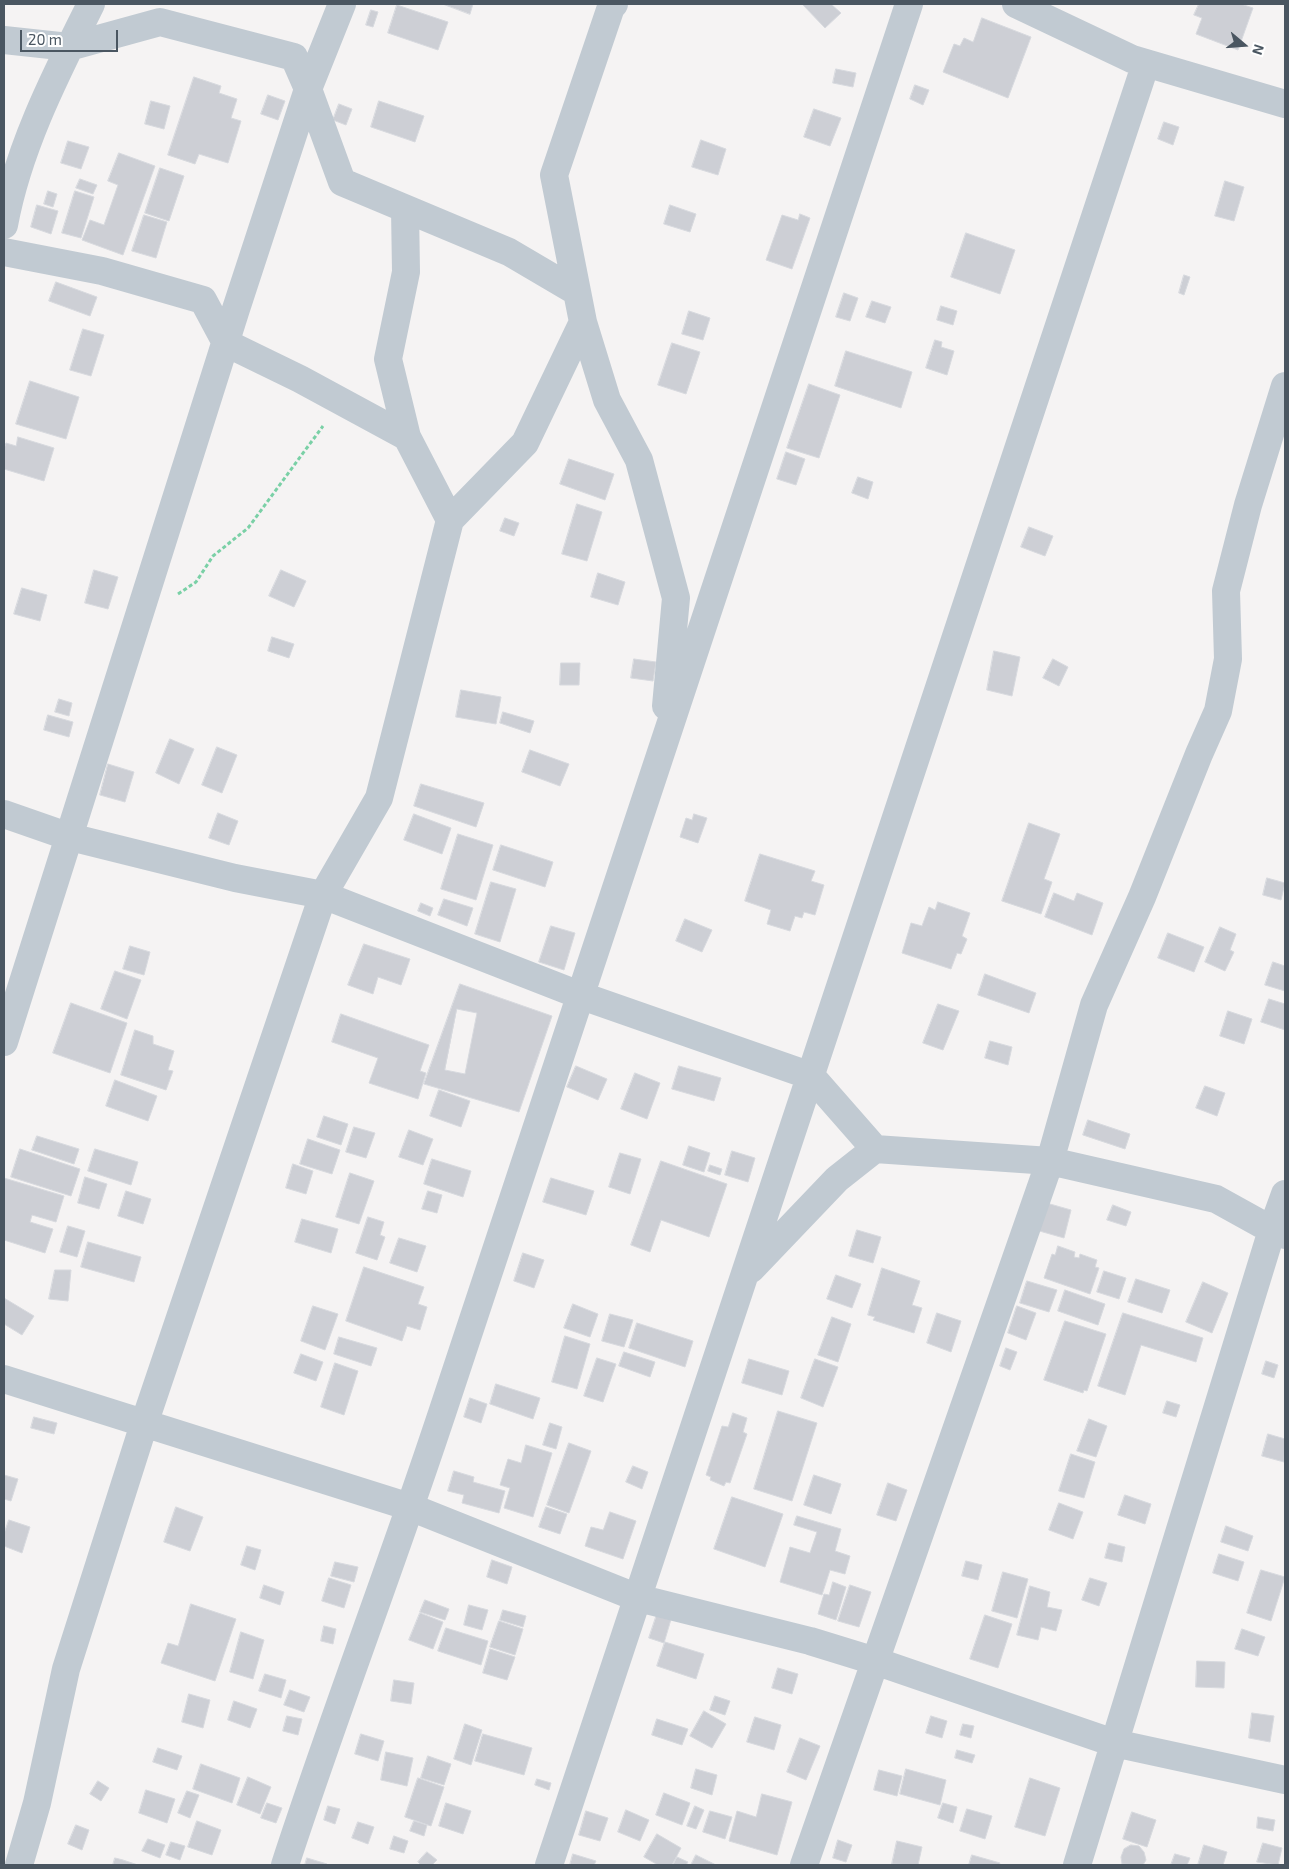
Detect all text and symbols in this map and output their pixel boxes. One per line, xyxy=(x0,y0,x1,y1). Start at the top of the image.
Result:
scale bar xyxy=(22,20,120,52)
north arrow xyxy=(1219,20,1269,70)
text: 20 m xyxy=(28,30,62,48)
text: N xyxy=(1249,42,1268,57)

